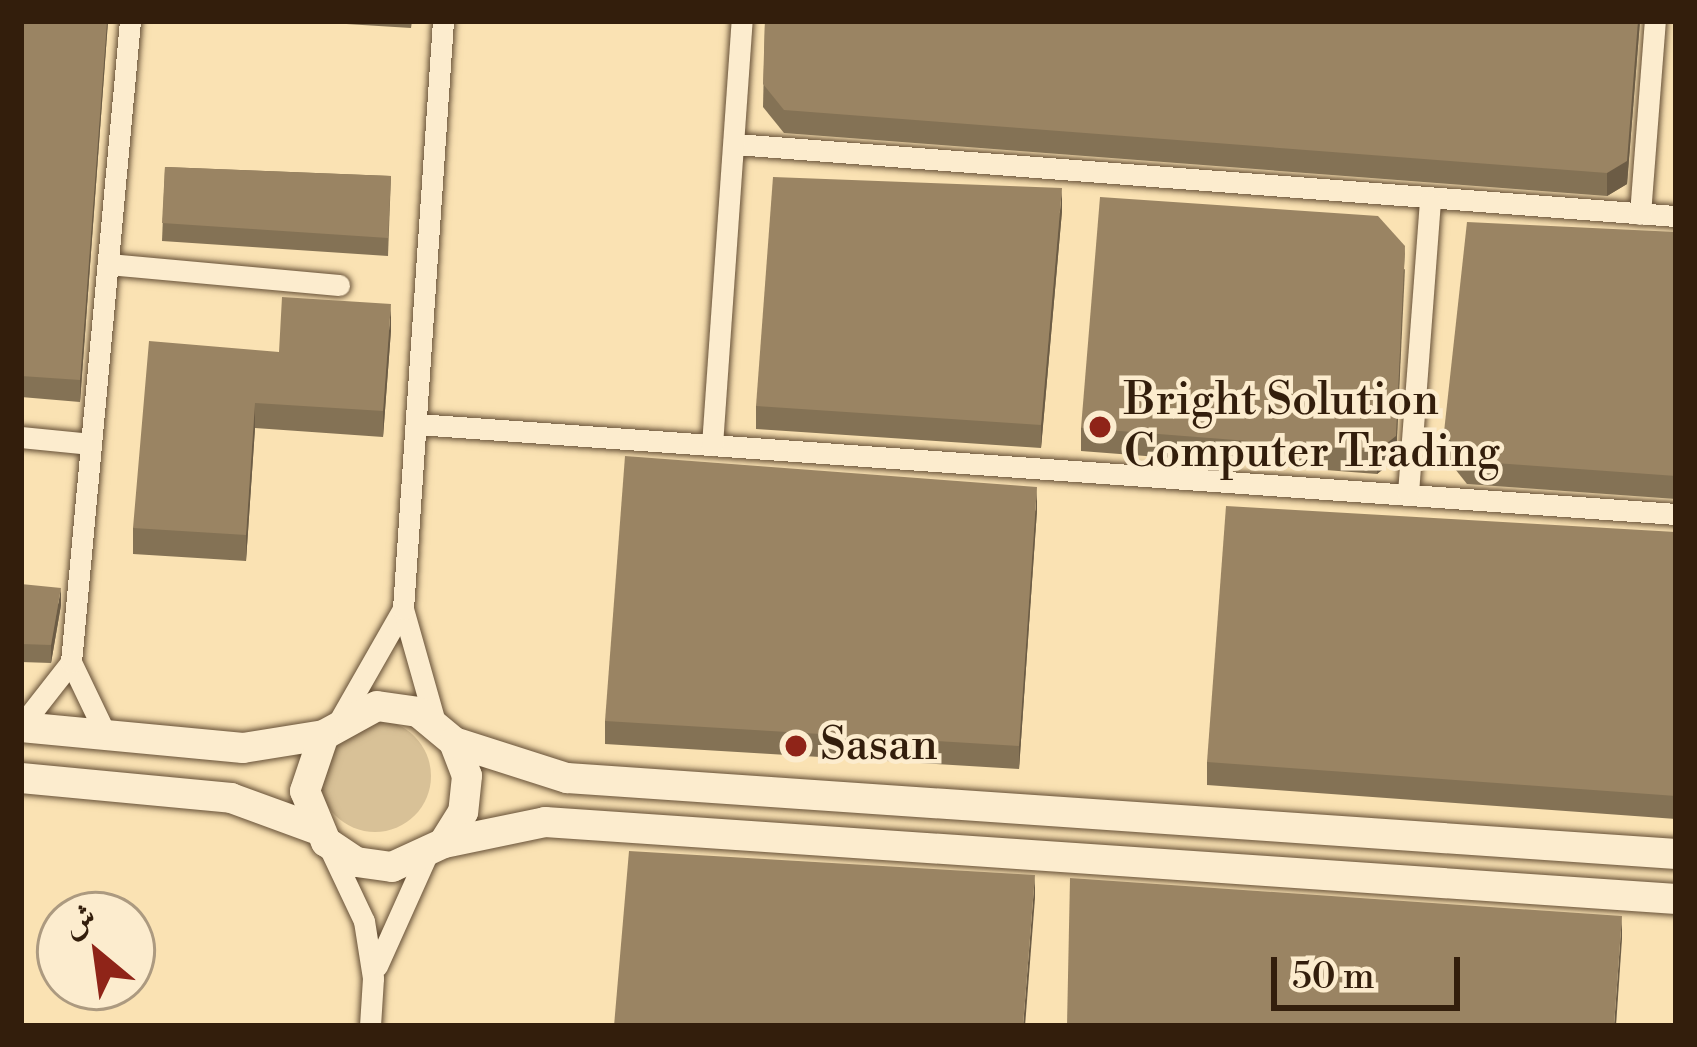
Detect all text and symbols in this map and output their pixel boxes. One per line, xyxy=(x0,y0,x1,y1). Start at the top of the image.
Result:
place label: Bright Solution Computer Trading xyxy=(1124,374,1500,480)
marker: Bright Solution Computer Trading xyxy=(1087,414,1113,440)
place label: Sasan xyxy=(820,719,938,773)
marker: Sasan xyxy=(783,733,809,759)
north arrow xyxy=(36,891,156,1011)
text: ش xyxy=(55,896,104,948)
scale bar xyxy=(1277,933,1466,1007)
text: 50 m xyxy=(1292,955,1375,1000)

